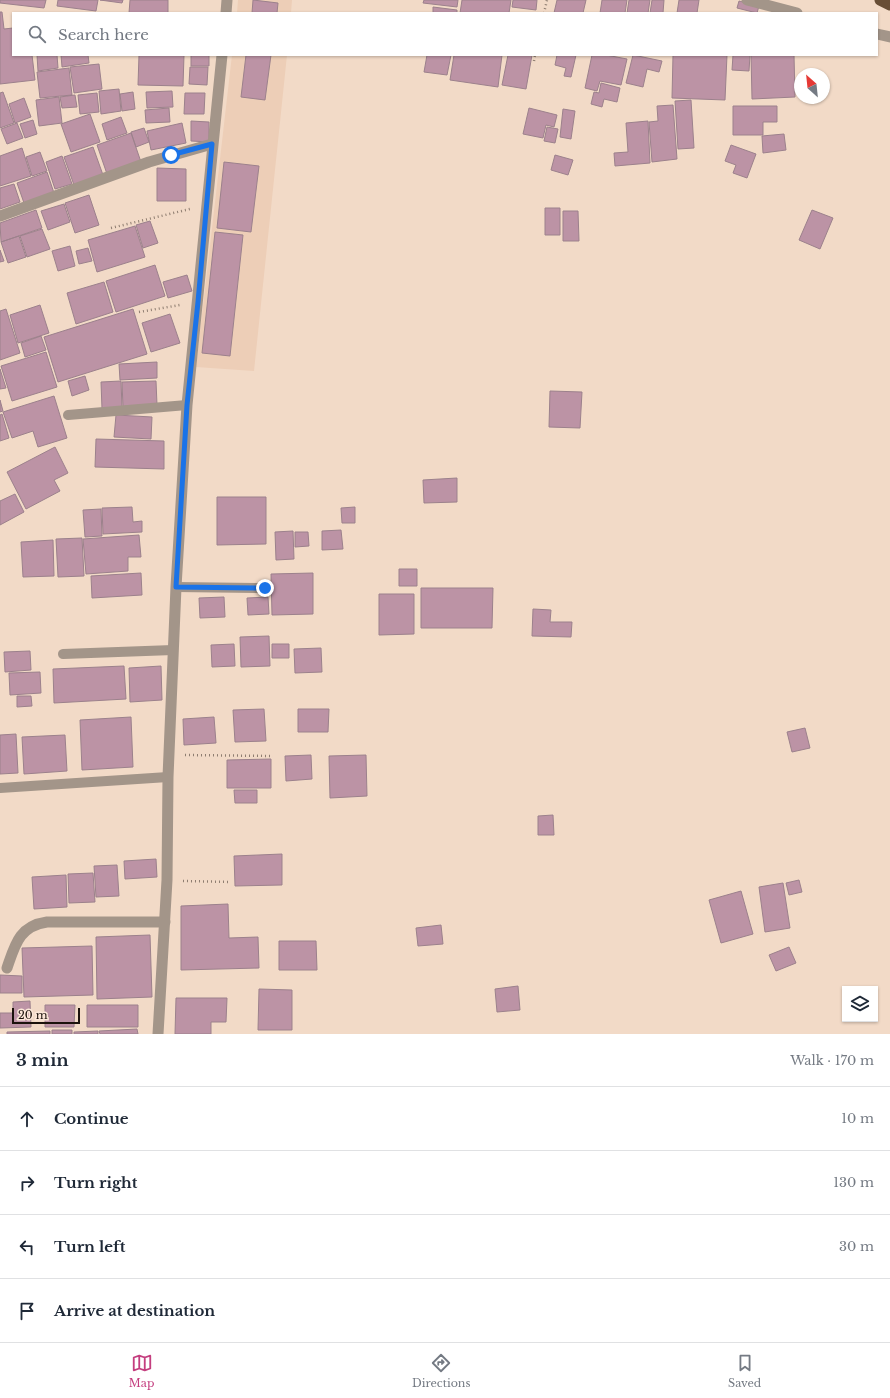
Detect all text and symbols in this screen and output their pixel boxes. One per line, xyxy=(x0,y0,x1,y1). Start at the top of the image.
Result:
search box xyxy=(12,12,878,56)
icon: search xyxy=(26,23,48,45)
text: Search here xyxy=(58,25,149,44)
north arrow xyxy=(794,68,830,104)
route start xyxy=(162,146,180,164)
route end xyxy=(256,579,274,597)
map controls xyxy=(842,986,878,1022)
button: layers xyxy=(842,986,878,1022)
scale bar xyxy=(12,1006,80,1025)
text: 20 m xyxy=(18,1008,48,1022)
text: 3 min xyxy=(16,1050,69,1071)
text: Walk · 170 m xyxy=(790,1052,874,1069)
icon: ahead xyxy=(16,1108,38,1130)
text: Continue xyxy=(54,1109,129,1128)
text: 10 m xyxy=(841,1110,874,1127)
icon: right xyxy=(16,1172,38,1194)
text: Turn right xyxy=(54,1173,137,1192)
text: 130 m xyxy=(833,1174,874,1191)
icon: left xyxy=(16,1236,38,1258)
text: Turn left xyxy=(54,1237,125,1256)
text: 30 m xyxy=(839,1238,874,1255)
icon: arrive xyxy=(16,1300,38,1322)
text: Arrive at destination xyxy=(54,1301,215,1320)
tab: Map xyxy=(129,1352,154,1390)
tab: Directions xyxy=(412,1352,470,1390)
tab: Saved xyxy=(728,1352,761,1390)

